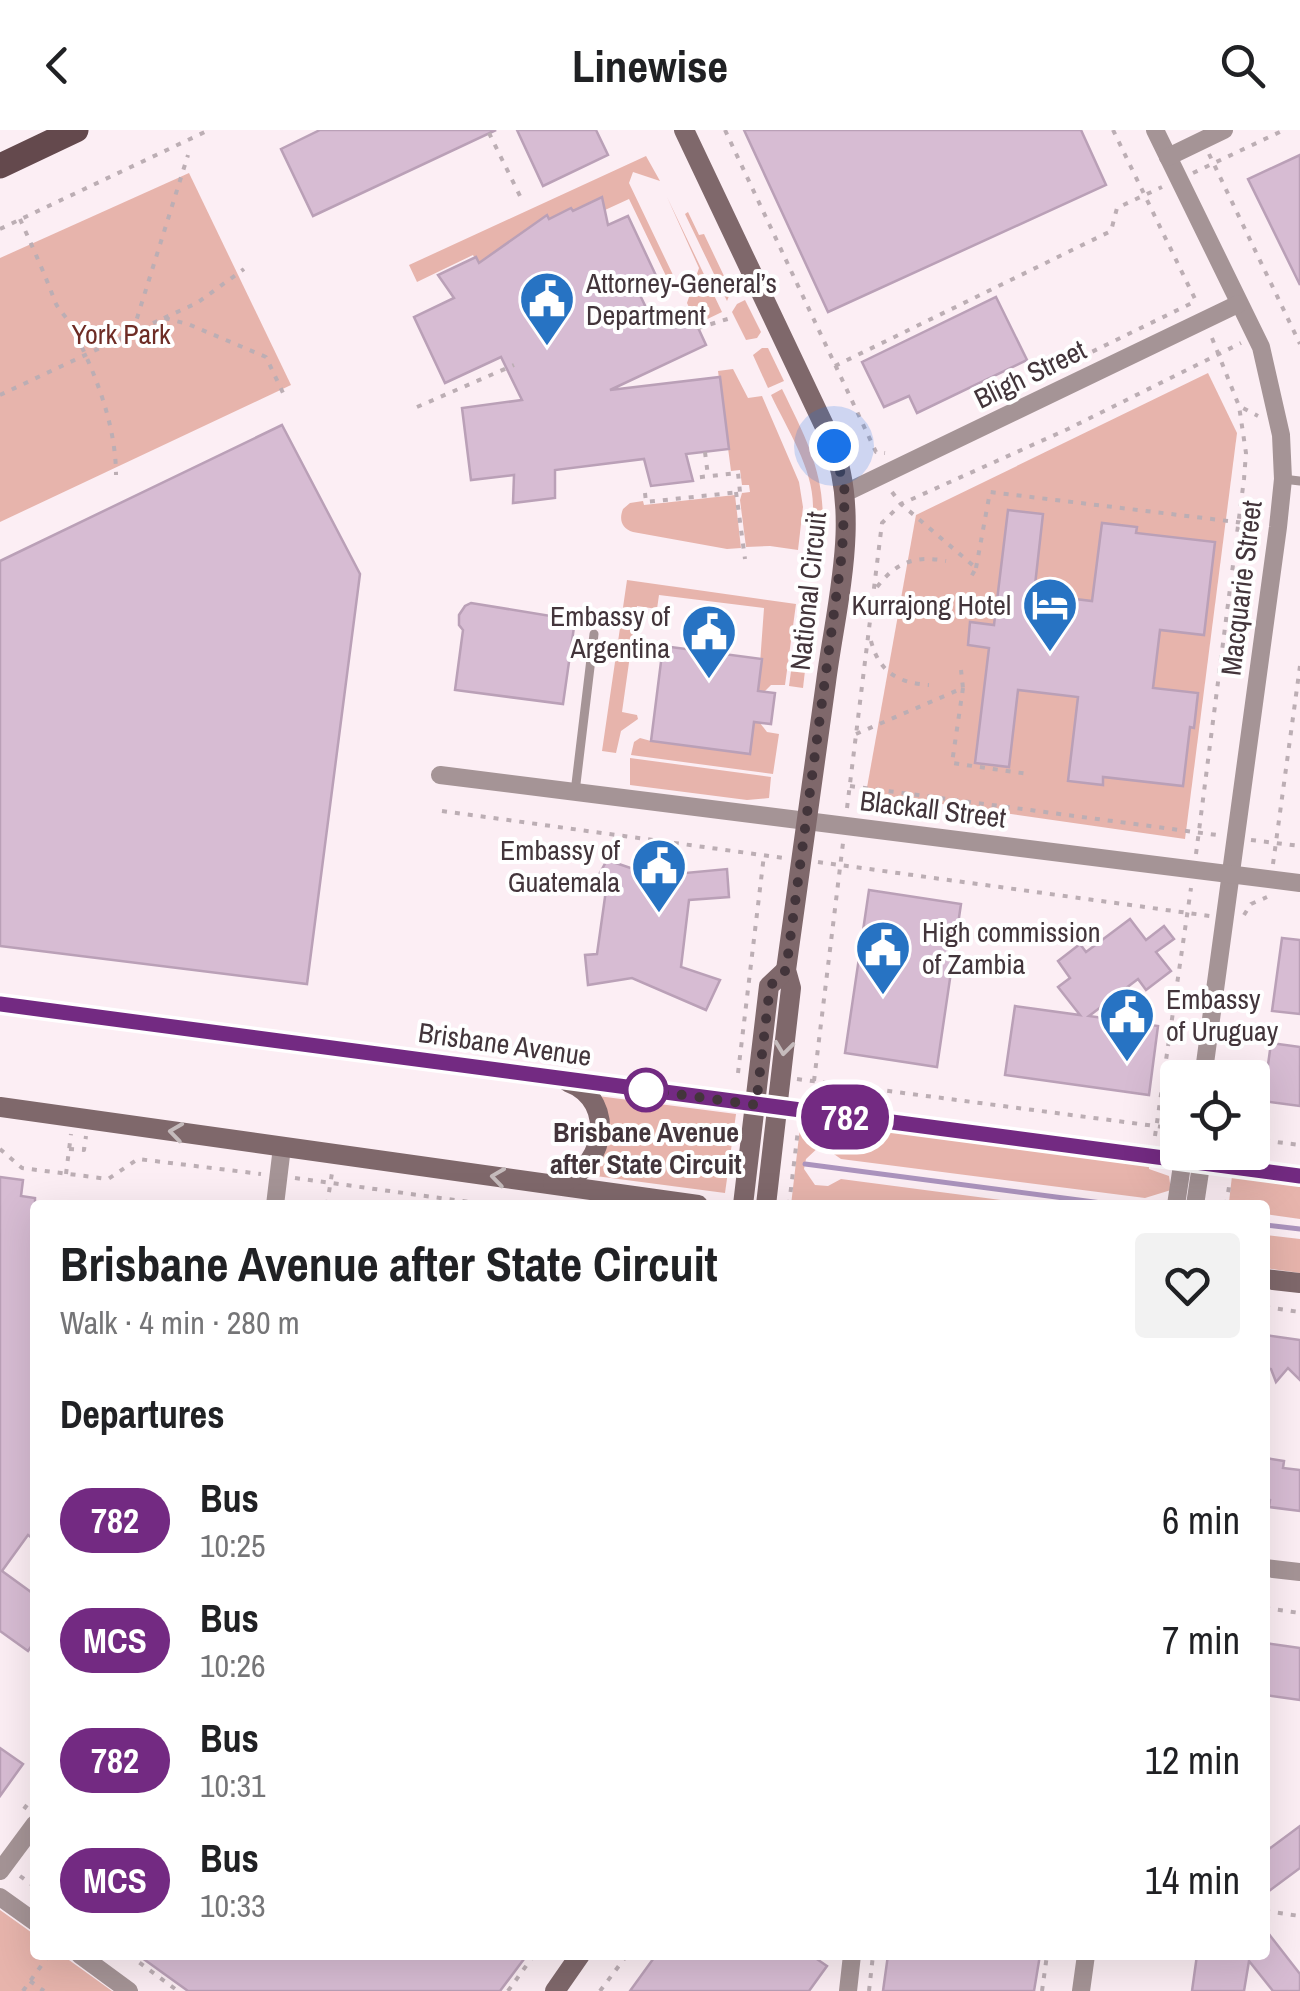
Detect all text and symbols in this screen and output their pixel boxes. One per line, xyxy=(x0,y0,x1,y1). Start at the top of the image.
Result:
text: Linewise xyxy=(572,35,728,96)
icon: back xyxy=(30,38,85,93)
icon: search xyxy=(1215,38,1270,93)
place label: Attorney-General’s Department xyxy=(585,264,777,334)
public building icon: Attorney-General’s Department xyxy=(517,269,577,348)
park label: York Park xyxy=(72,315,171,353)
street label: Bligh Street xyxy=(968,331,1092,417)
your location xyxy=(809,421,859,471)
street label: Macquarie Street xyxy=(1211,498,1271,678)
street label: National Circuit xyxy=(781,510,835,672)
hotel icon: Kurrajong Hotel xyxy=(1020,575,1080,654)
place label: Kurrajong Hotel xyxy=(851,586,1011,624)
place label: Embassy of Argentina xyxy=(550,597,671,667)
public building icon: Embassy of Argentina xyxy=(679,602,739,681)
street label: Blackall Street xyxy=(858,781,1008,837)
place label: Embassy of Guatemala xyxy=(500,831,621,901)
public building icon: Embassy of Guatemala xyxy=(629,836,689,915)
place label: High commission of Zambia xyxy=(922,913,1101,983)
public building icon: High commission of Zambia xyxy=(853,918,913,997)
place label: Embassy of Uruguay xyxy=(1166,980,1279,1050)
public building icon: Embassy of Uruguay xyxy=(1097,985,1157,1064)
street label: Brisbane Avenue xyxy=(416,1013,594,1075)
one-way arrow xyxy=(774,1040,795,1056)
map controls xyxy=(1160,1060,1270,1170)
button: locate xyxy=(1160,1060,1270,1170)
marker: Brisbane Avenue after State Circuit xyxy=(625,1069,667,1111)
line badge: 782 xyxy=(788,1084,902,1150)
text: 782 xyxy=(821,1094,869,1141)
place label: Brisbane Avenue after State Circuit xyxy=(550,1113,742,1183)
one-way arrow xyxy=(167,1122,184,1143)
one-way arrow xyxy=(489,1167,506,1188)
text: Brisbane Avenue after State Circuit xyxy=(60,1231,718,1296)
button: heart xyxy=(1135,1233,1240,1338)
text: Walk · 4 min · 280 m xyxy=(60,1301,300,1344)
text: Departures xyxy=(60,1389,225,1440)
text: Bus xyxy=(200,1473,259,1524)
text: 6 min xyxy=(1162,1495,1240,1546)
text: 782 xyxy=(91,1497,139,1544)
text: 10:25 xyxy=(200,1524,266,1567)
text: Bus xyxy=(200,1593,259,1644)
text: 7 min xyxy=(1162,1615,1240,1666)
text: MCS xyxy=(83,1617,147,1664)
text: 10:26 xyxy=(200,1644,266,1687)
text: Bus xyxy=(200,1713,259,1764)
text: 12 min xyxy=(1145,1735,1240,1786)
text: 782 xyxy=(91,1737,139,1784)
text: 10:31 xyxy=(200,1764,266,1807)
text: Bus xyxy=(200,1833,259,1884)
text: 14 min xyxy=(1145,1855,1240,1906)
text: MCS xyxy=(83,1857,147,1904)
text: 10:33 xyxy=(200,1884,266,1927)

